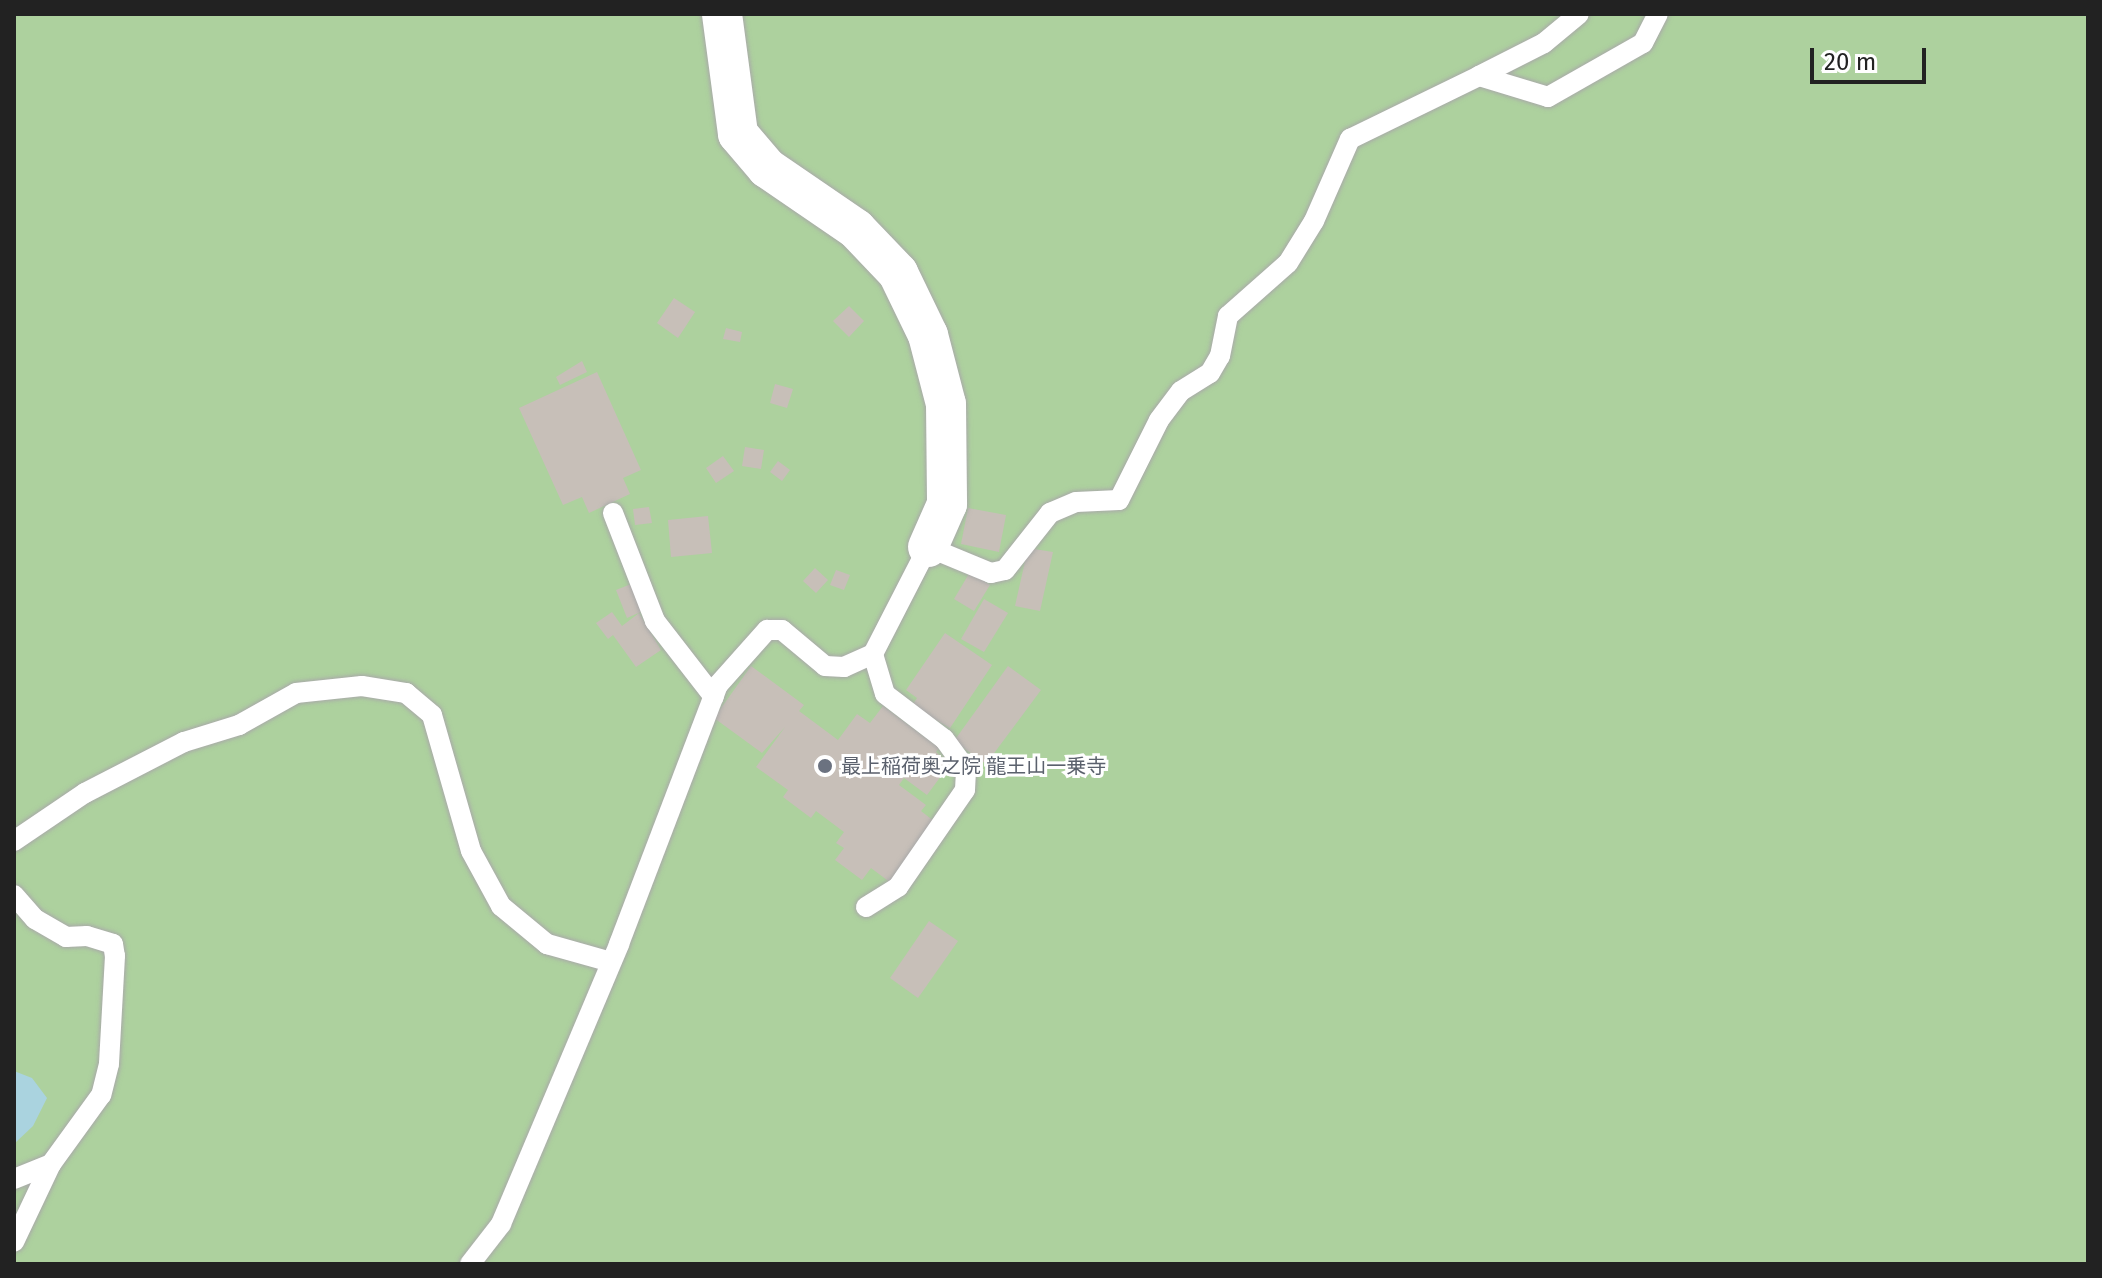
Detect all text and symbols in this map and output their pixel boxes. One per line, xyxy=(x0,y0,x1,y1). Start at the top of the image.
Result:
scale bar xyxy=(1814,32,1930,82)
text: 20 m xyxy=(1824,48,1876,76)
place label: 最上稲荷奥之院 龍王山一乗寺 xyxy=(841,754,1106,778)
marker: 最上稲荷奥之院 龍王山一乗寺 xyxy=(816,757,834,775)

